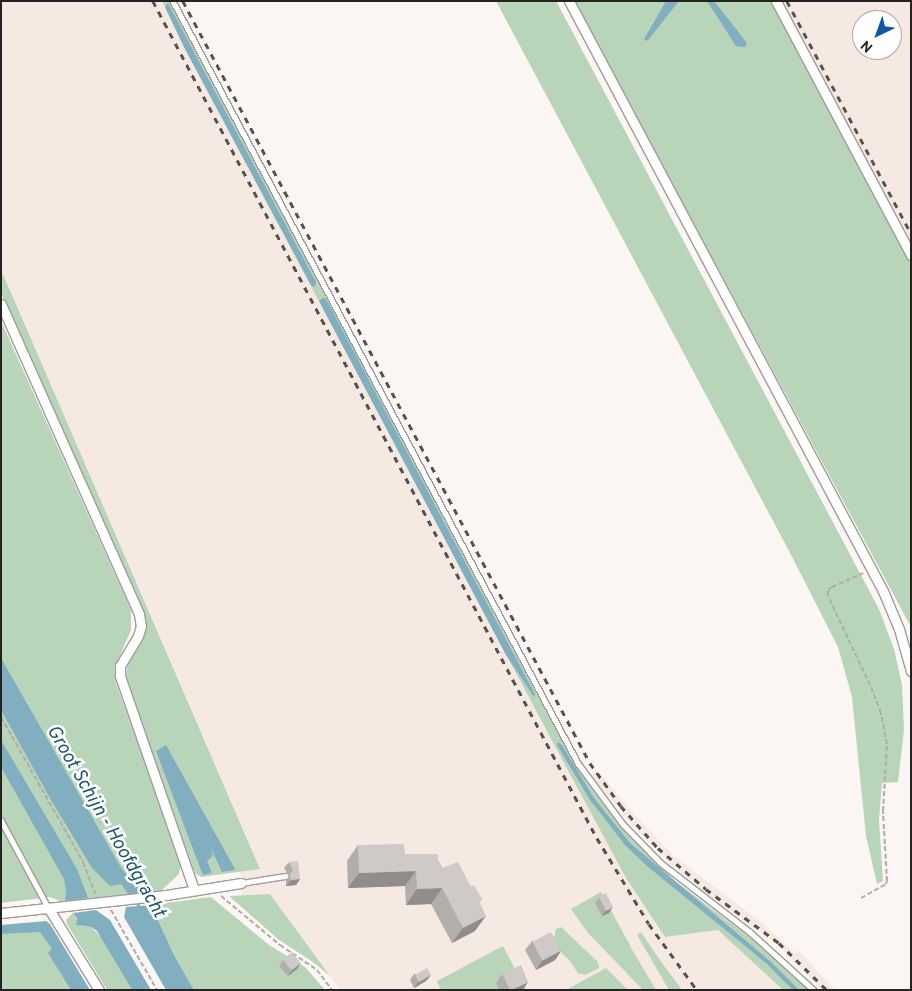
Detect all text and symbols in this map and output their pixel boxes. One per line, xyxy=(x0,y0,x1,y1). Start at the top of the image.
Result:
north arrow xyxy=(852,10,902,60)
text: N xyxy=(858,36,877,55)
water label: Groot Schijn - Hoofdgracht xyxy=(41,722,169,922)

